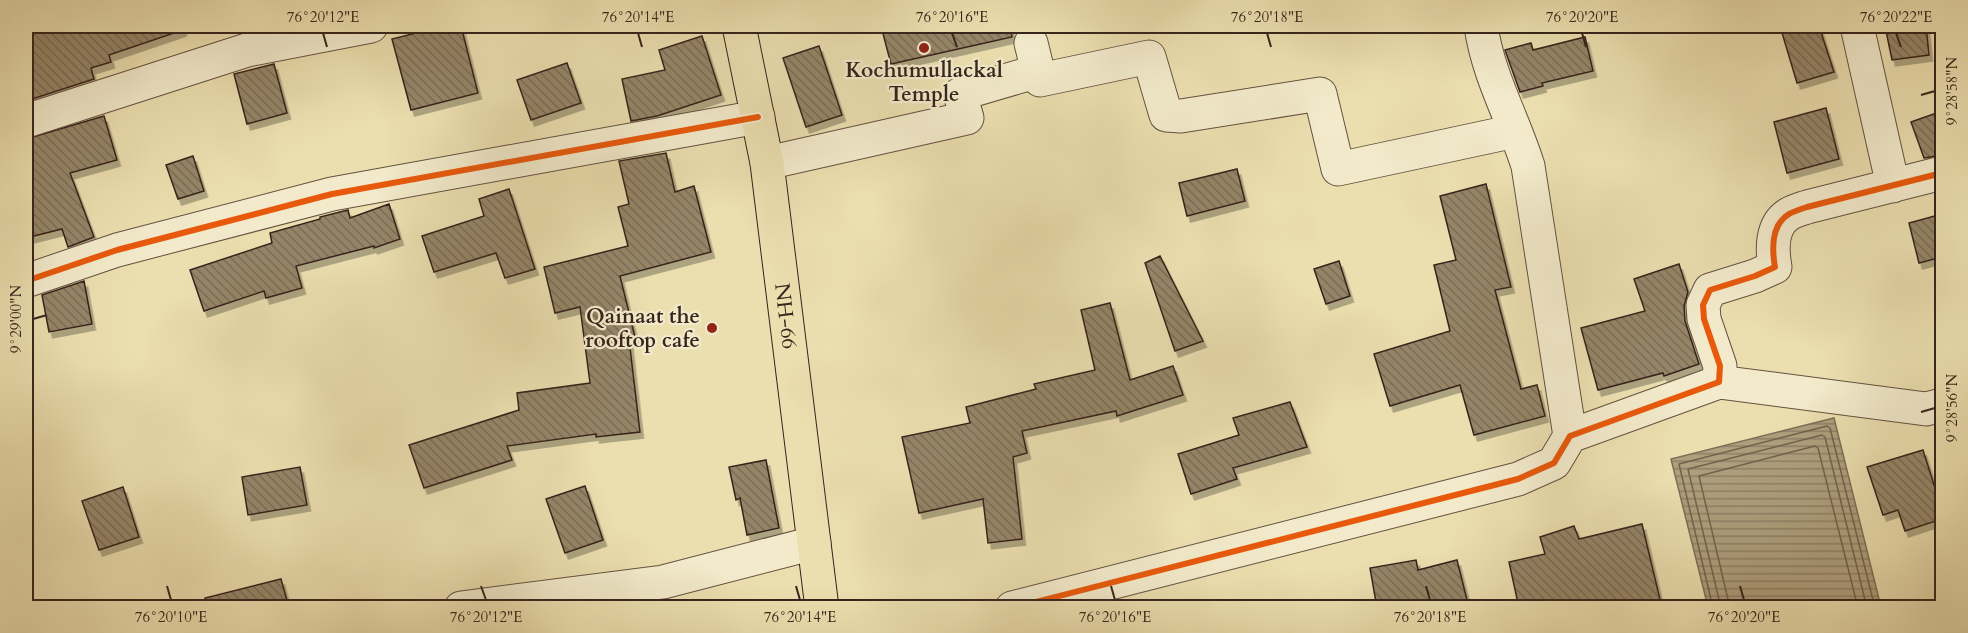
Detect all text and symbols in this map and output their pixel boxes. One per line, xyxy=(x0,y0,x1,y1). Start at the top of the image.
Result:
text: 76°20'12"E xyxy=(287,7,359,27)
text: 76°20'14"E xyxy=(602,7,674,27)
text: 76°20'16"E xyxy=(916,7,988,27)
text: 76°20'18"E xyxy=(1231,7,1303,27)
text: 76°20'20"E xyxy=(1546,7,1618,27)
text: 76°20'22"E xyxy=(1860,7,1932,27)
marker: Kochumullackal Temple xyxy=(917,41,931,55)
place label: Kochumullackal Temple xyxy=(845,56,1003,109)
text: 9°28'58"N xyxy=(1942,57,1962,125)
street label: NH-66 xyxy=(767,281,804,351)
text: 9°29'00"N xyxy=(6,285,26,353)
place label: Qainaat the rooftop cafe xyxy=(585,302,700,355)
marker: Qainaat the rooftop cafe xyxy=(705,321,719,335)
text: 9°28'56"N xyxy=(1942,374,1962,442)
text: 76°20'10"E xyxy=(135,607,207,627)
text: 76°20'12"E xyxy=(450,607,522,627)
text: 76°20'14"E xyxy=(764,607,836,627)
text: 76°20'16"E xyxy=(1079,607,1151,627)
text: 76°20'18"E xyxy=(1394,607,1466,627)
text: 76°20'20"E xyxy=(1708,607,1780,627)

